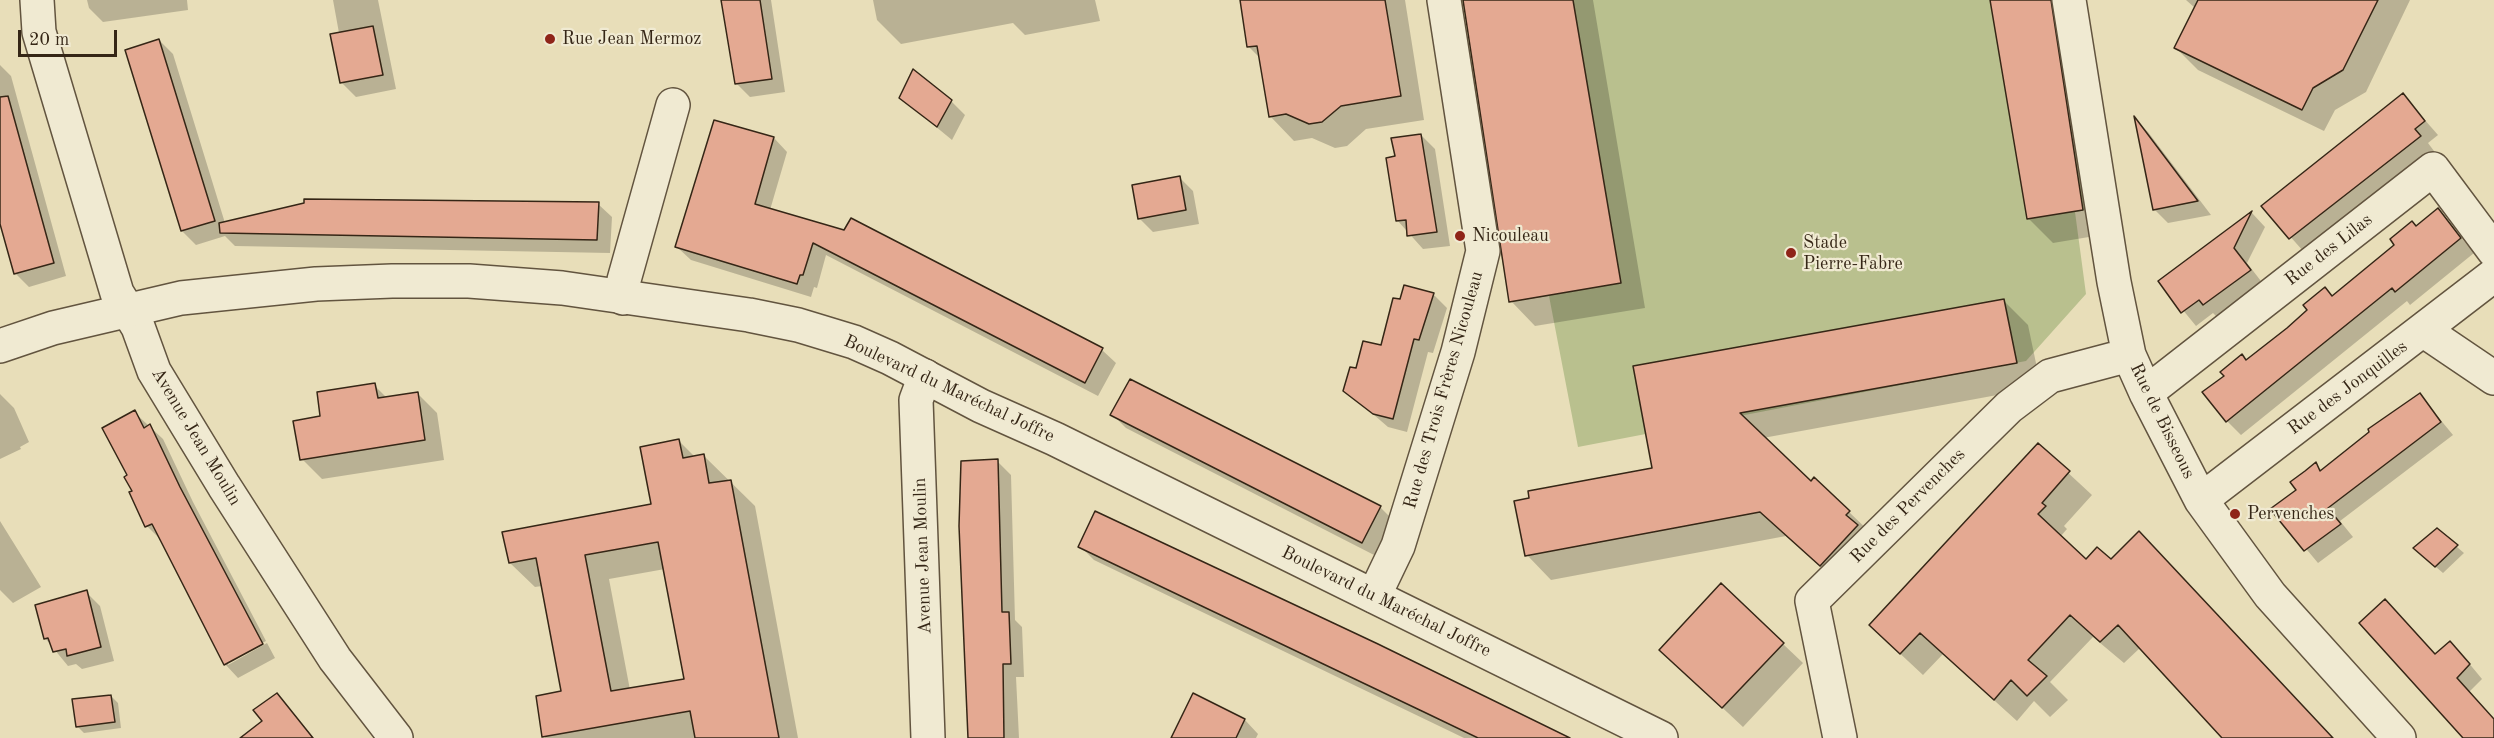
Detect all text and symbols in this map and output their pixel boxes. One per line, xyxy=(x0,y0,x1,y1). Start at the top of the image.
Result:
scale bar xyxy=(21,18,120,56)
place label: Rue Jean Mermoz xyxy=(562,28,701,50)
text: 20 m xyxy=(29,31,69,49)
marker: Rue Jean Mermoz xyxy=(543,32,557,46)
street label: Rue des Lilas xyxy=(2281,209,2377,291)
place label: Nicouleau xyxy=(1472,225,1549,247)
marker: Nicouleau xyxy=(1453,229,1467,243)
place label: Stade Pierre-Fabre xyxy=(1803,232,1903,274)
marker: Stade Pierre-Fabre xyxy=(1784,246,1798,260)
street label: Rue des Trois Frères Nicouleau xyxy=(1400,269,1488,511)
street label: Boulevard du Maréchal Joffre xyxy=(840,331,1058,447)
street label: Rue des Jonquilles xyxy=(2284,336,2412,440)
street label: Rue de Bisseous xyxy=(2125,360,2199,482)
street label: Avenue Jean Moulin xyxy=(146,364,246,510)
street label: Rue des Pervenches xyxy=(1846,444,1970,568)
street label: Avenue Jean Moulin xyxy=(909,477,937,635)
place label: Pervenches xyxy=(2247,503,2334,525)
marker: Pervenches xyxy=(2228,507,2242,521)
street label: Boulevard du Maréchal Joffre xyxy=(1278,542,1494,662)

